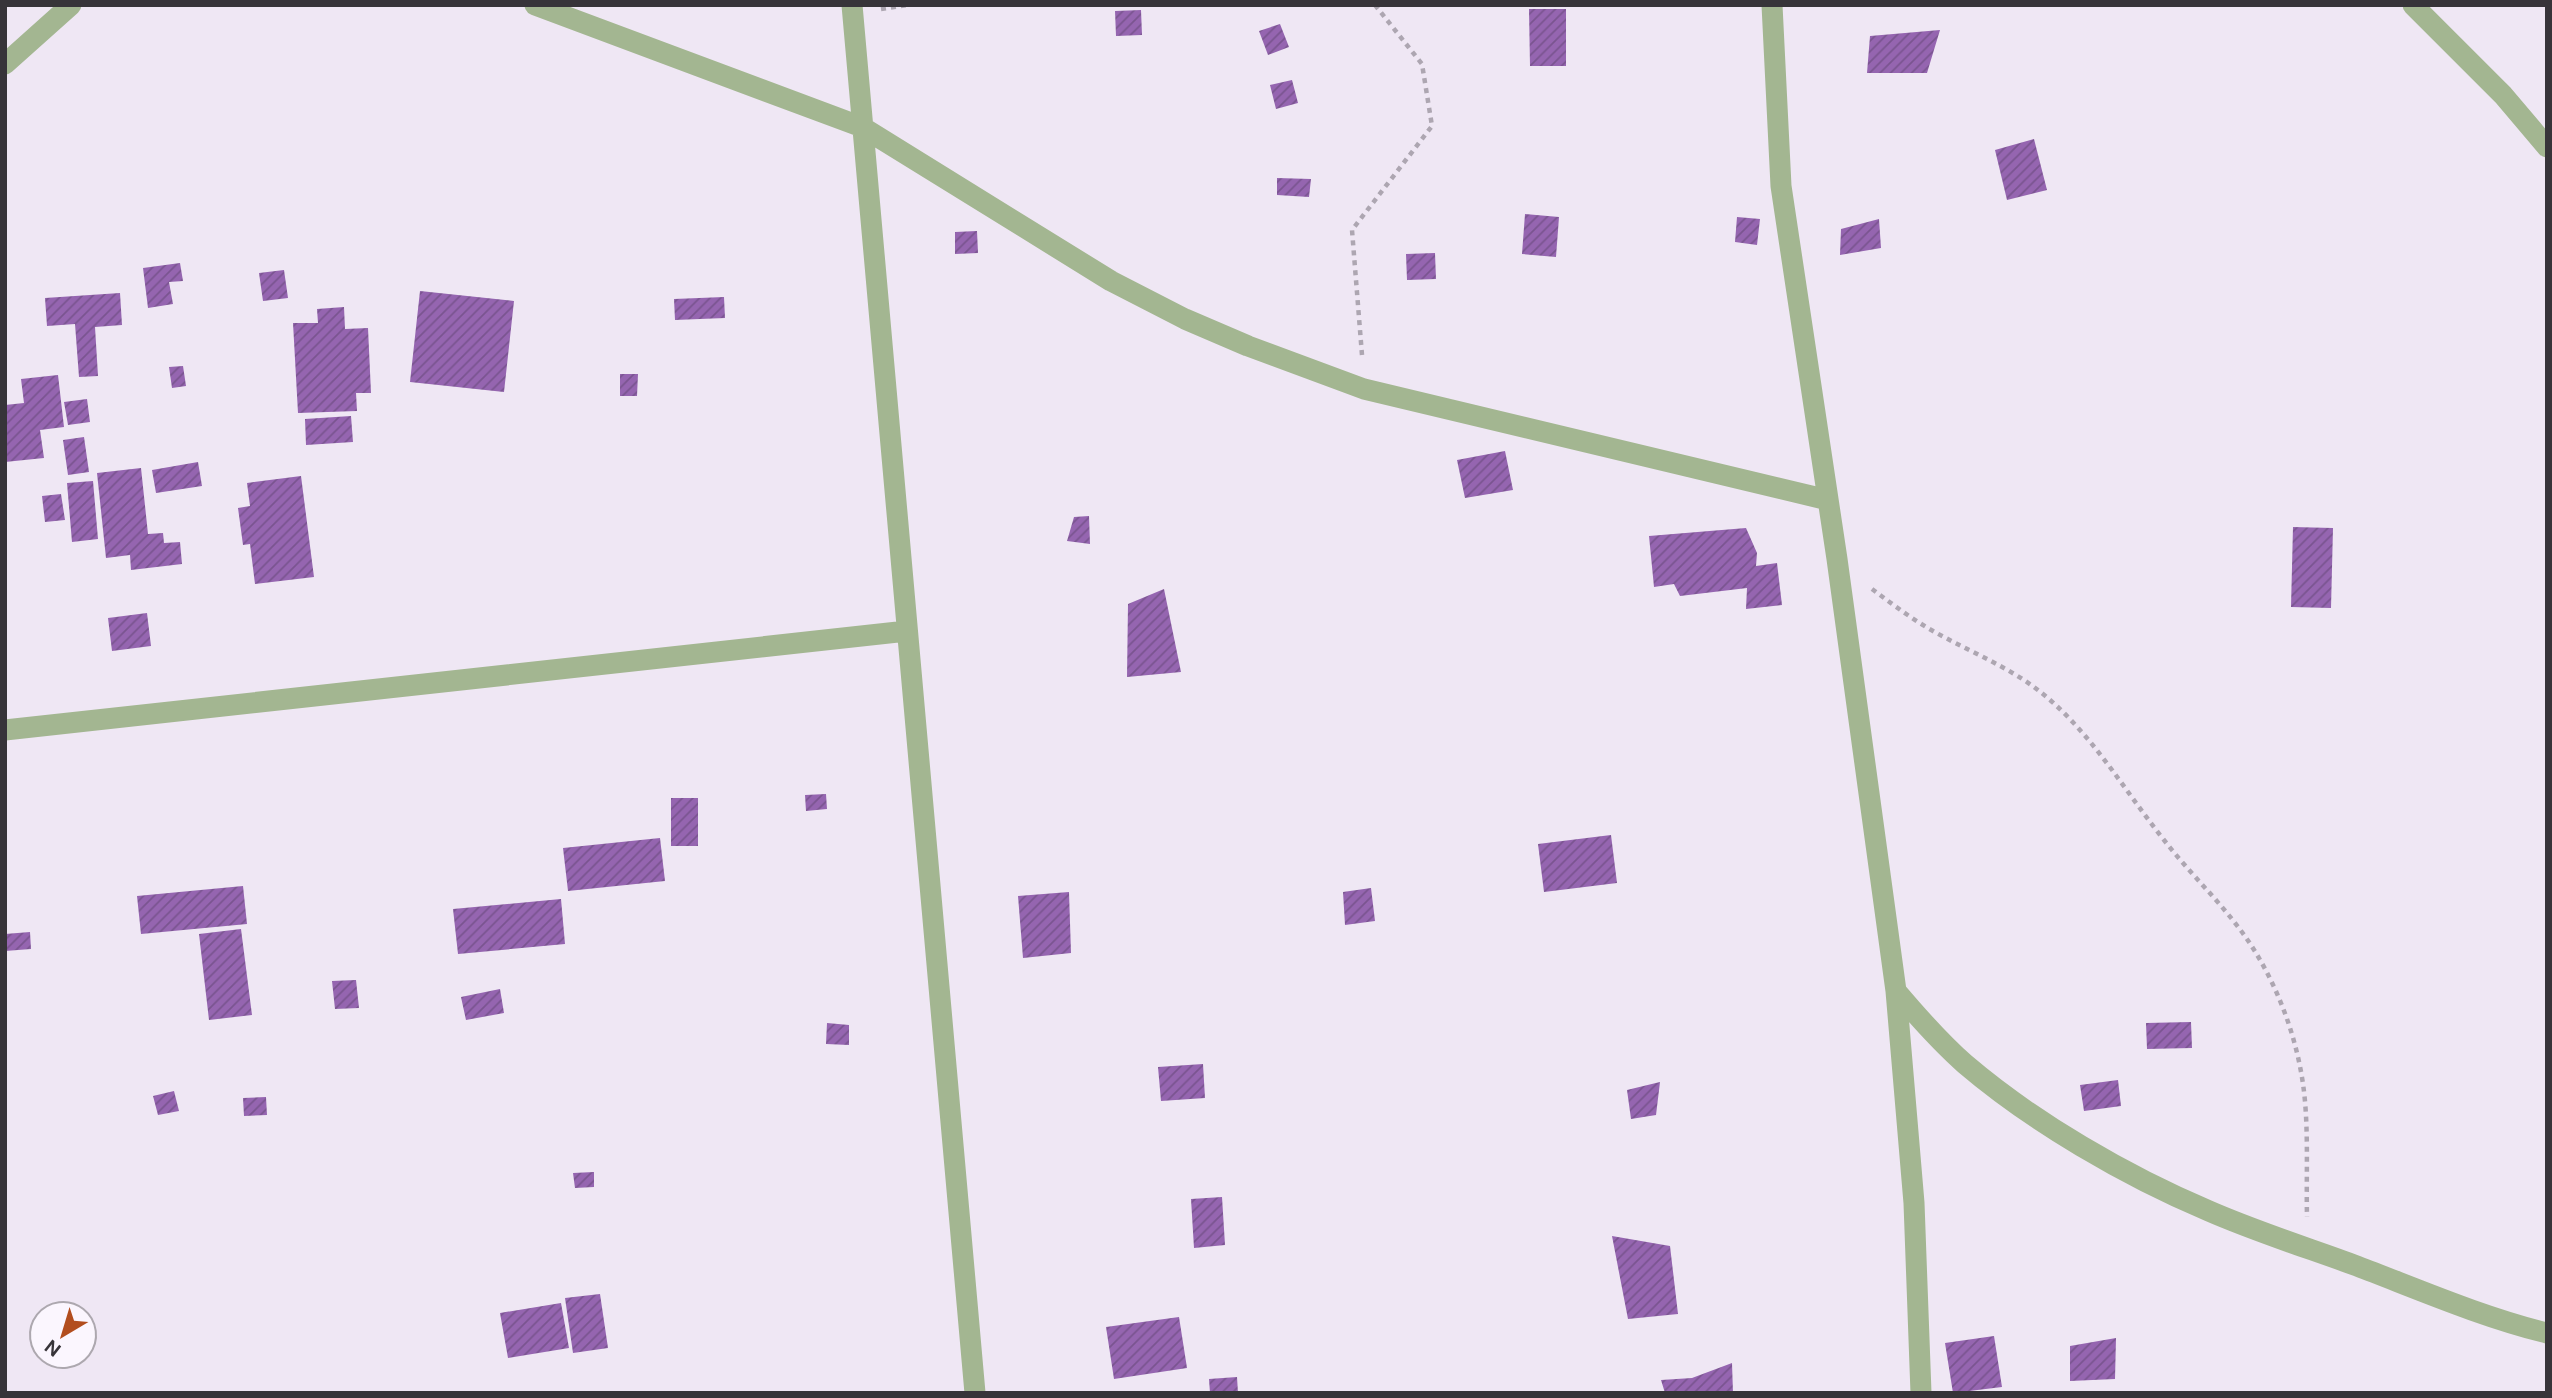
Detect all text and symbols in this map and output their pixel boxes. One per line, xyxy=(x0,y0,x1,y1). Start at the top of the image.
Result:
north arrow xyxy=(28,1300,98,1370)
text: N xyxy=(40,1334,66,1362)

